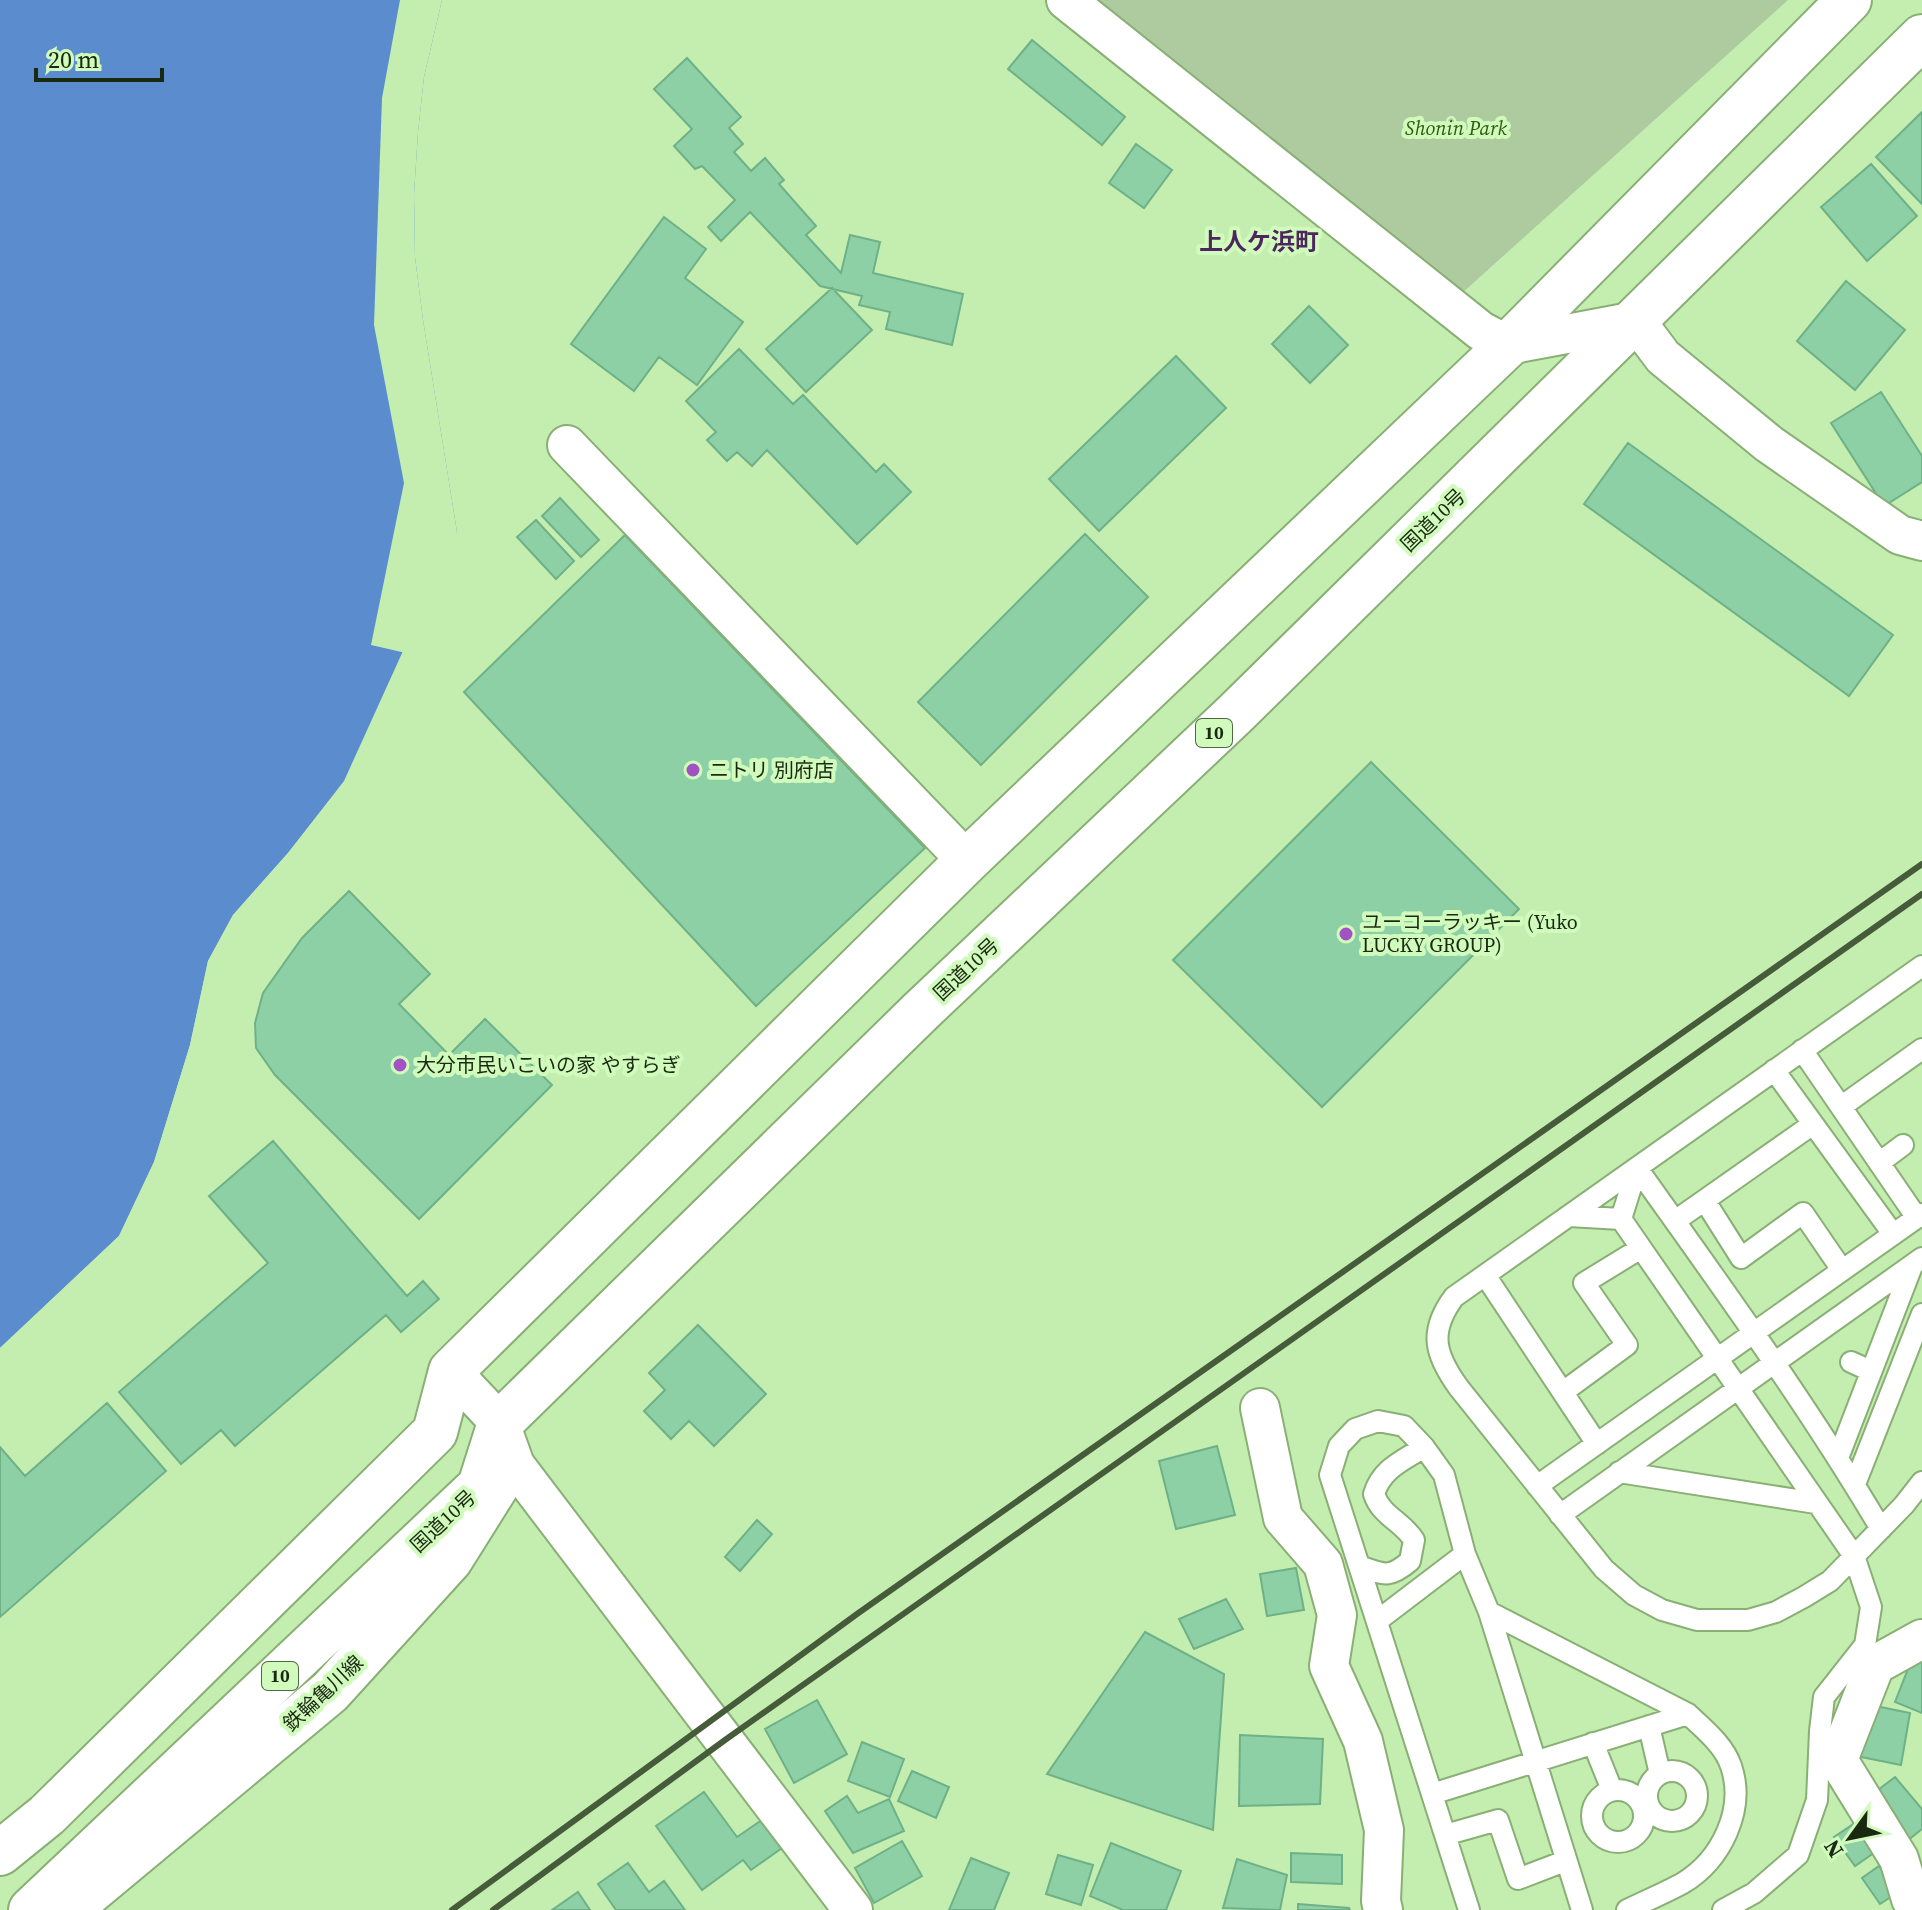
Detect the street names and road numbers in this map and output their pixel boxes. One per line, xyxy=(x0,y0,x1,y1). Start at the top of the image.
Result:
street label: 国道10号 xyxy=(1395,482,1471,558)
road number: 10 xyxy=(1196,719,1232,747)
street label: 国道10号 xyxy=(927,931,1005,1007)
street label: 国道10号 xyxy=(404,1483,482,1559)
street label: 鉄輪亀川線 xyxy=(277,1649,369,1737)
road number: 10 xyxy=(262,1662,298,1690)

